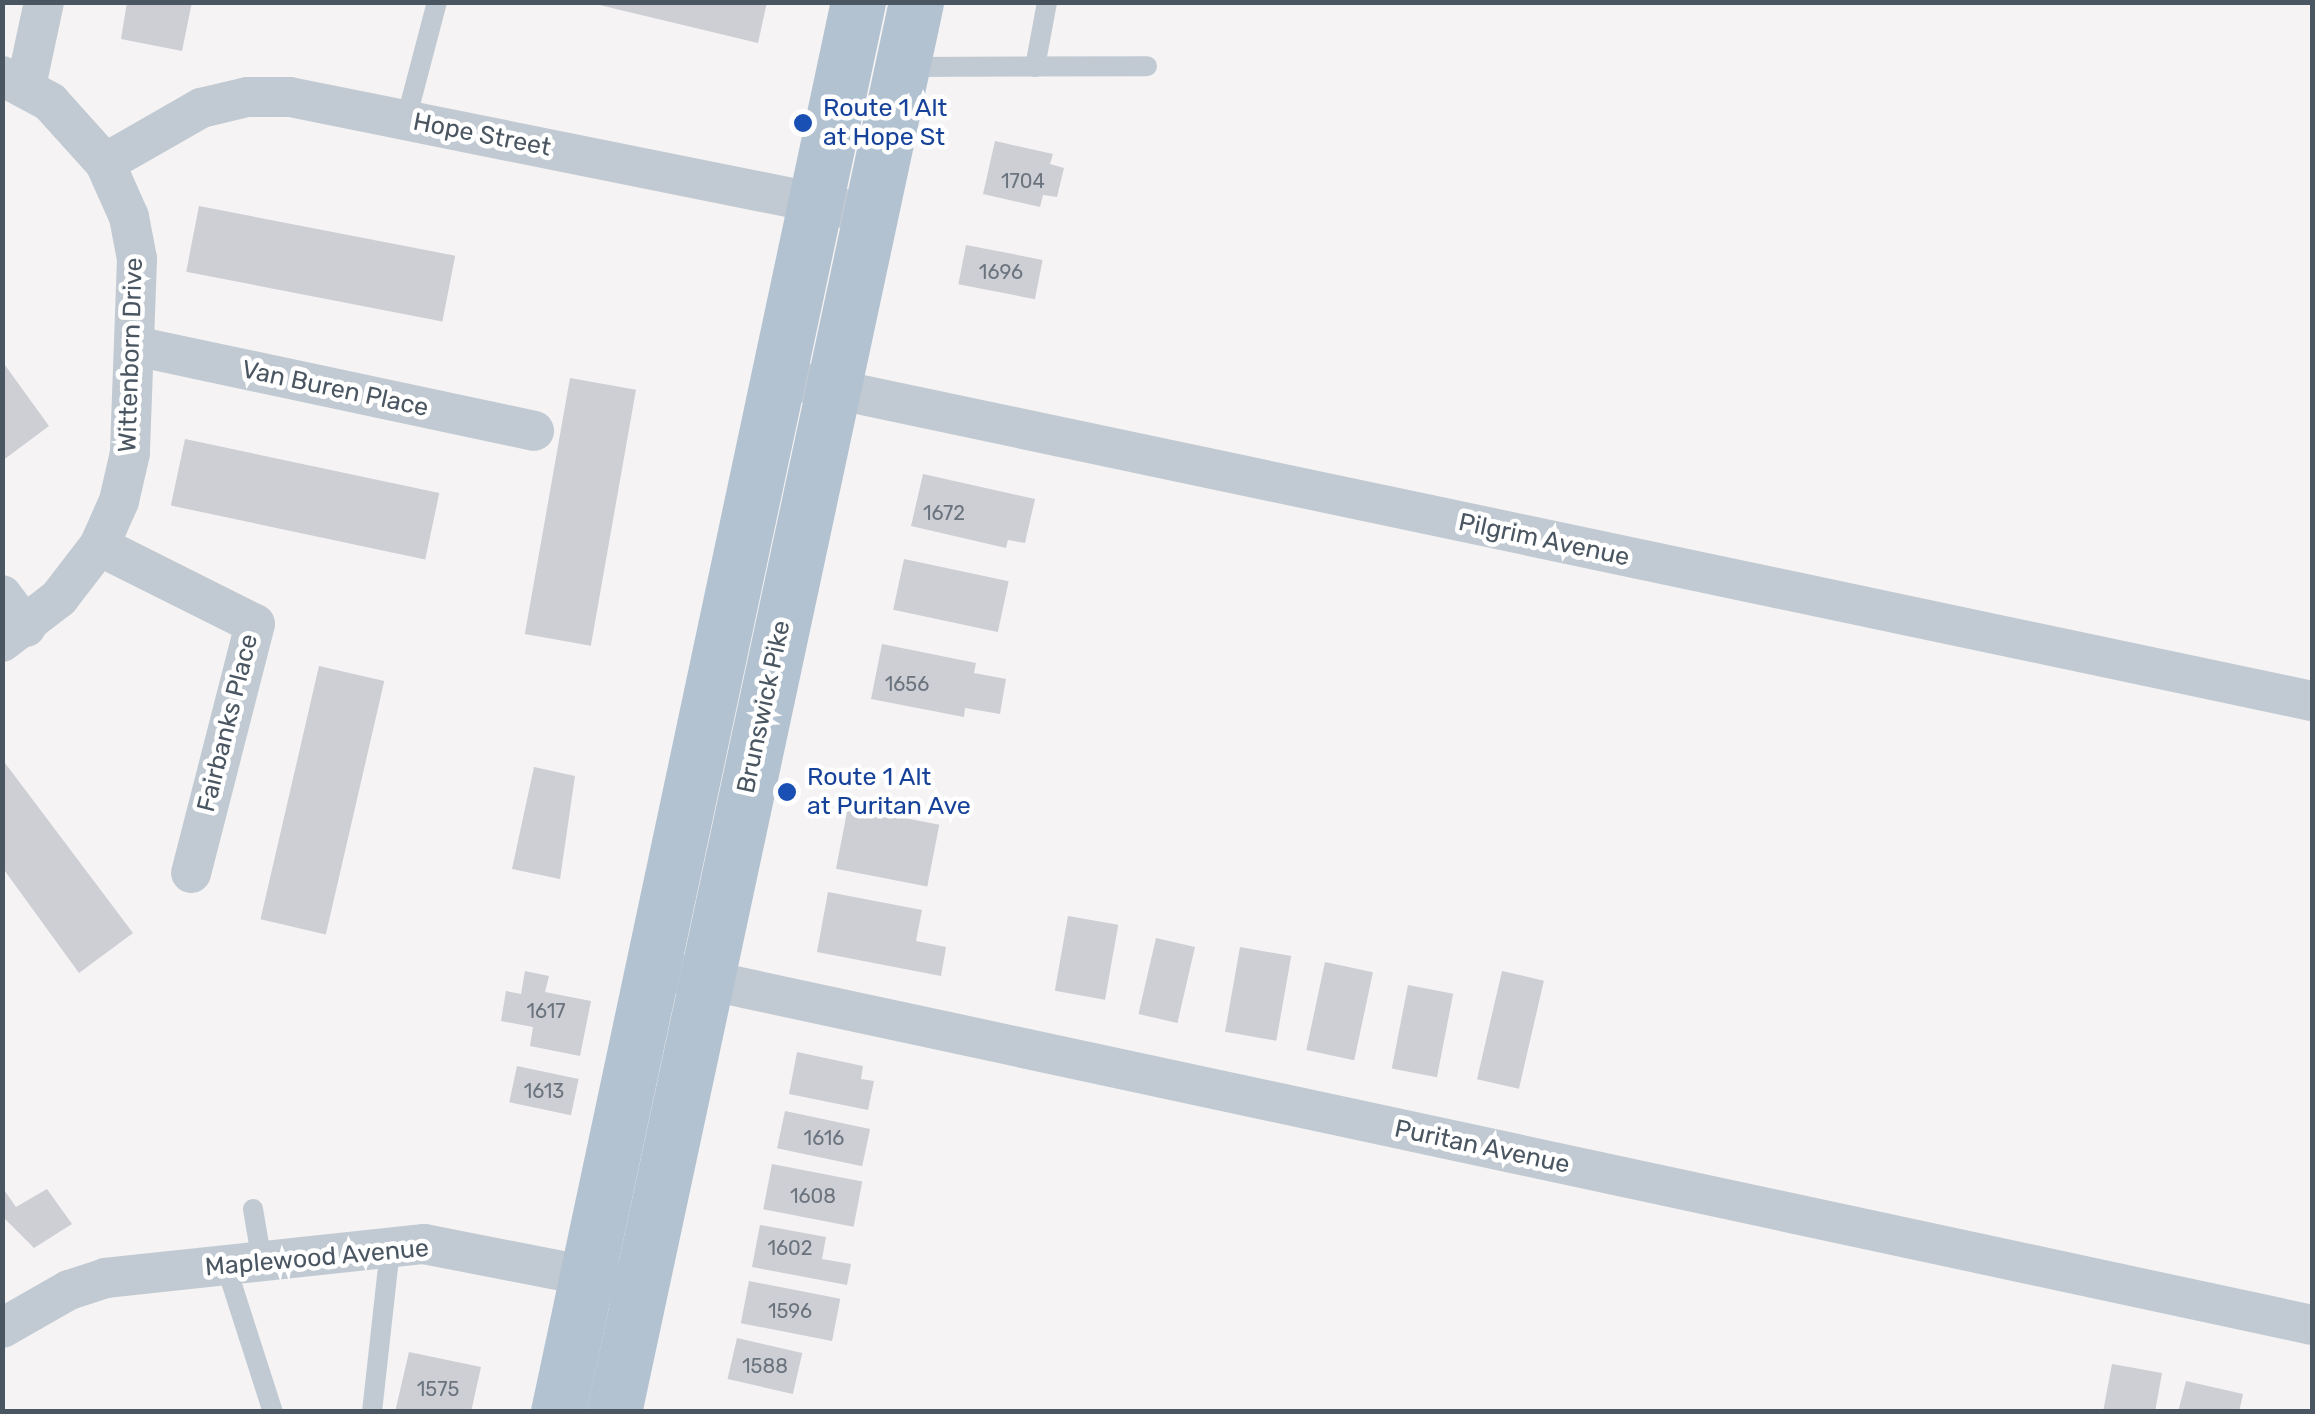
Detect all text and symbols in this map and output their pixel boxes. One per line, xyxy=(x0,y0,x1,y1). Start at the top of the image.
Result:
place label: Route 1 Alt at Hope St xyxy=(823,94,948,153)
street label: Hope Street xyxy=(411,107,553,163)
marker: Route 1 Alt at Hope St xyxy=(792,112,814,134)
house number: 1704 xyxy=(1001,169,1045,193)
street label: Wittenborn Drive xyxy=(113,257,149,453)
house number: 1696 xyxy=(979,260,1023,284)
street label: Van Buren Place xyxy=(239,355,431,423)
house number: 1672 xyxy=(923,501,965,525)
street label: Pilgrim Avenue xyxy=(1456,507,1632,573)
street label: Brunswick Pike xyxy=(731,618,797,796)
street label: Fairbanks Place xyxy=(191,631,265,815)
house number: 1656 xyxy=(885,672,929,696)
place label: Route 1 Alt at Puritan Ave xyxy=(807,763,971,822)
marker: Route 1 Alt at Puritan Ave xyxy=(776,781,798,803)
house number: 1617 xyxy=(527,999,565,1023)
house number: 1613 xyxy=(524,1079,564,1103)
street label: Puritan Avenue xyxy=(1391,1114,1573,1180)
house number: 1616 xyxy=(804,1126,844,1150)
house number: 1608 xyxy=(790,1184,836,1208)
street label: Maplewood Avenue xyxy=(203,1233,431,1283)
house number: 1602 xyxy=(767,1236,813,1260)
house number: 1596 xyxy=(768,1299,812,1323)
house number: 1588 xyxy=(742,1354,788,1378)
house number: 1575 xyxy=(417,1377,459,1401)

